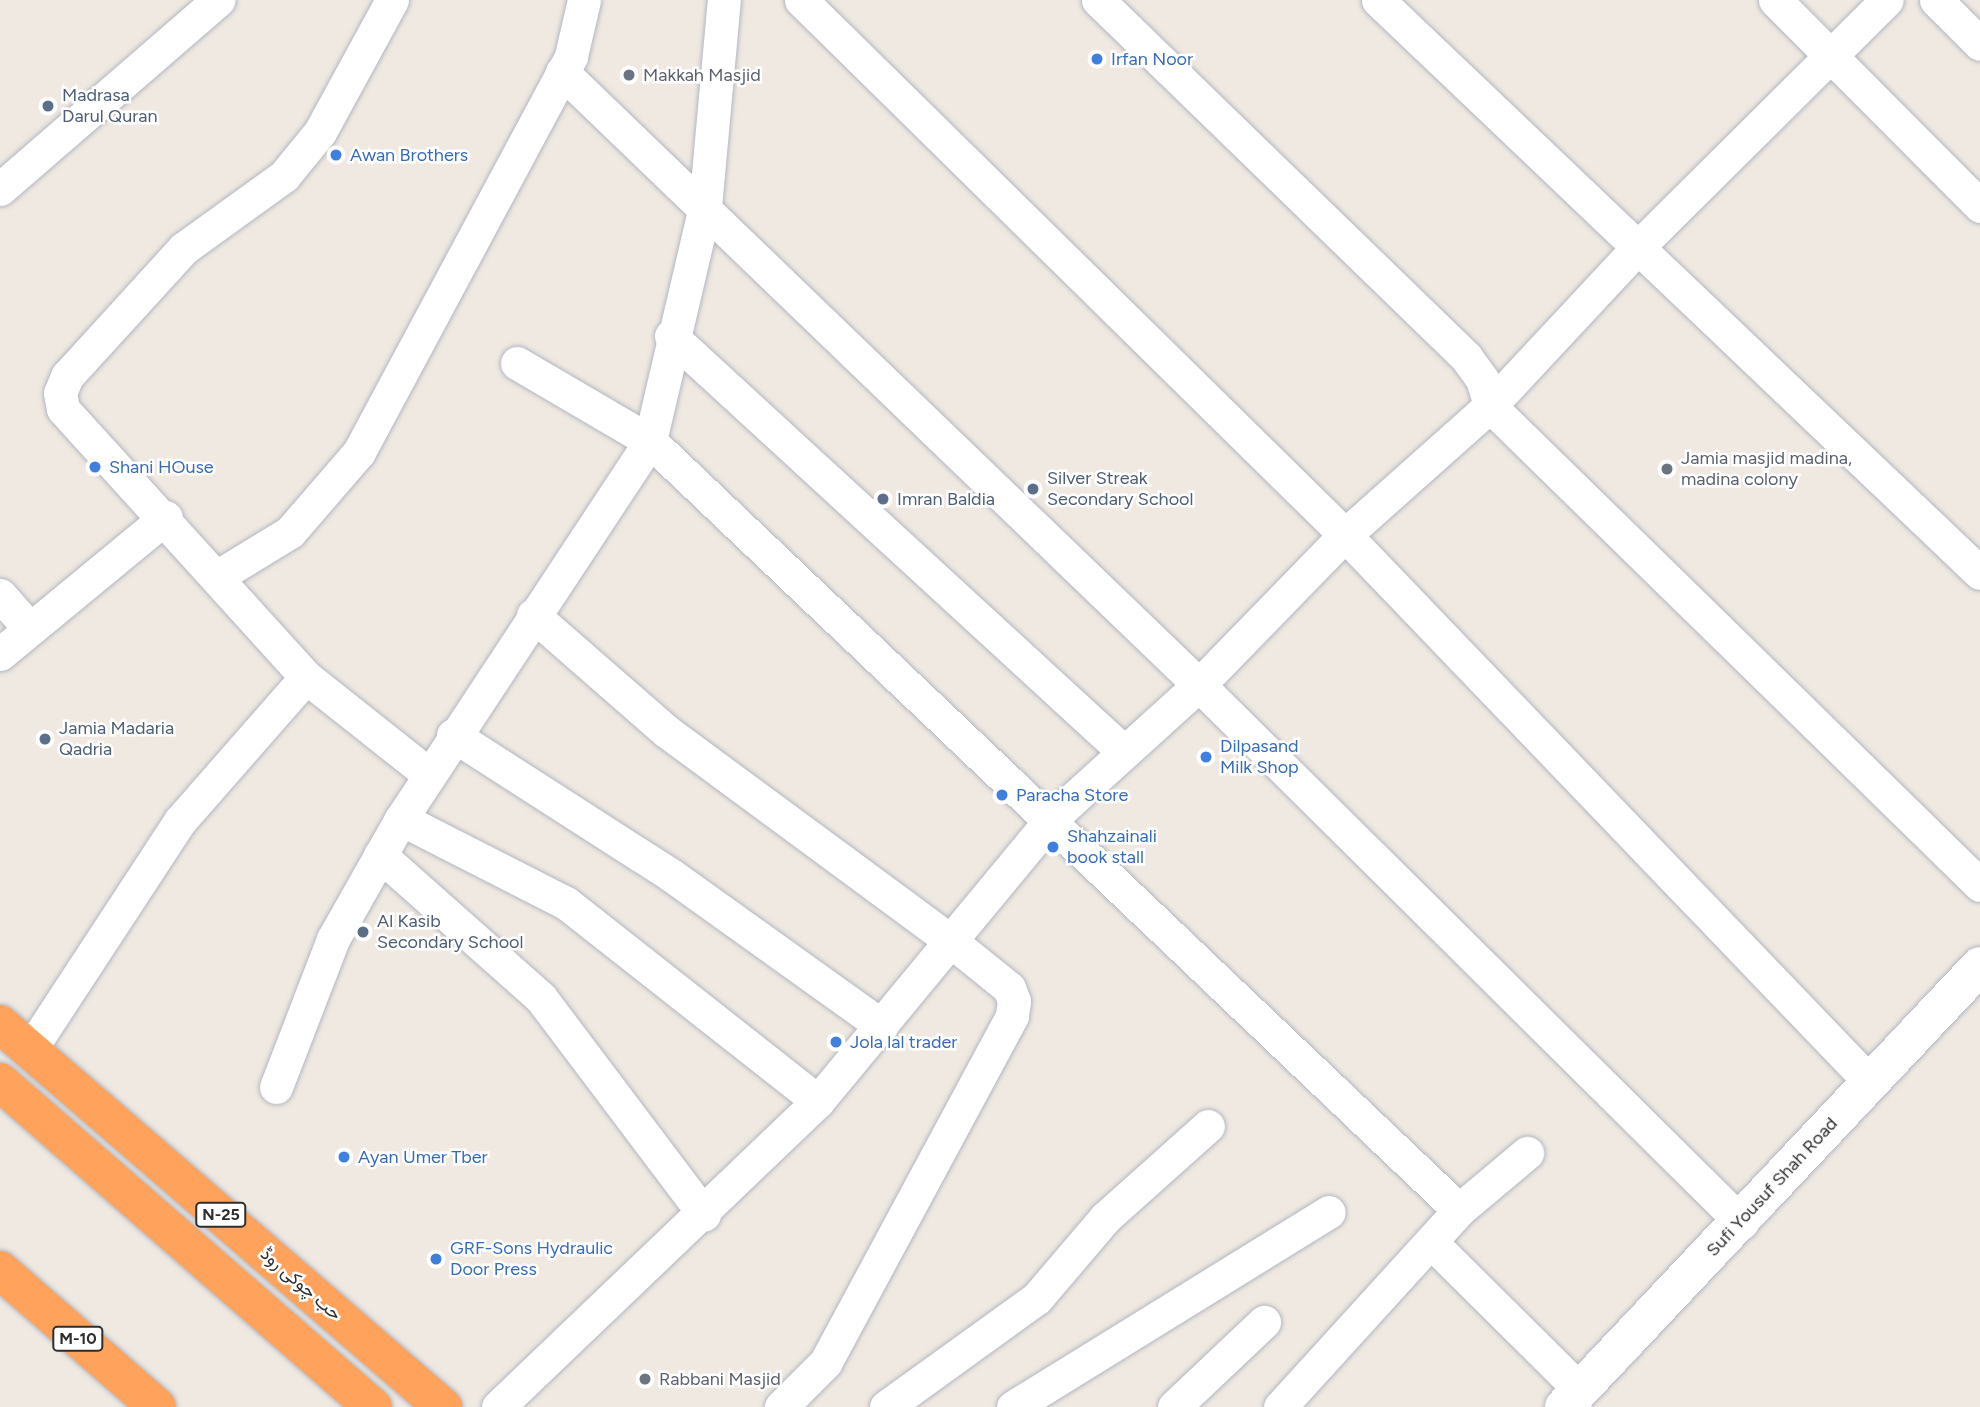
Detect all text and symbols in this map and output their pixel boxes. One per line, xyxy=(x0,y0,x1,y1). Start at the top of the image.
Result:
place label: Irfan Noor xyxy=(1111,48,1193,70)
marker: Irfan Noor xyxy=(1089,51,1105,67)
place label: Makkah Masjid xyxy=(643,64,761,86)
marker: Makkah Masjid xyxy=(621,67,637,83)
place label: Madrasa Darul Quran xyxy=(62,85,157,128)
marker: Madrasa Darul Quran xyxy=(40,98,56,114)
place label: Awan Brothers xyxy=(350,144,468,166)
marker: Awan Brothers xyxy=(328,147,344,163)
place label: Jamia masjid madina, madina colony xyxy=(1681,448,1852,490)
place label: Shani HOuse xyxy=(109,456,214,478)
marker: Shani HOuse xyxy=(87,459,103,475)
marker: Jamia masjid madina, madina colony xyxy=(1659,461,1675,477)
place label: Silver Streak Secondary School xyxy=(1047,468,1194,510)
marker: Silver Streak Secondary School xyxy=(1025,481,1041,497)
place label: Imran Baldia xyxy=(897,488,995,510)
marker: Imran Baldia xyxy=(875,491,891,507)
place label: Jamia Madaria Qadria xyxy=(59,718,174,760)
marker: Jamia Madaria Qadria xyxy=(37,731,53,747)
place label: Dilpasand Milk Shop xyxy=(1220,736,1299,778)
marker: Dilpasand Milk Shop xyxy=(1198,749,1214,765)
place label: Paracha Store xyxy=(1016,784,1128,806)
marker: Paracha Store xyxy=(994,787,1010,803)
place label: Shahzainali book stall xyxy=(1067,826,1157,868)
marker: Shahzainali book stall xyxy=(1045,839,1061,855)
place label: Al Kasib Secondary School xyxy=(377,911,524,954)
marker: Al Kasib Secondary School xyxy=(355,924,371,940)
place label: Jola lal trader xyxy=(850,1031,957,1053)
marker: Jola lal trader xyxy=(828,1034,844,1050)
street label: Sufi Yousuf Shah Road xyxy=(1702,1113,1842,1261)
place label: Ayan Umer Tber xyxy=(358,1146,488,1168)
marker: Ayan Umer Tber xyxy=(336,1149,352,1165)
road number: N-25 xyxy=(195,1203,247,1228)
place label: GRF-Sons Hydraulic Door Press xyxy=(450,1238,613,1280)
street label: حب چوکی روڈ xyxy=(256,1243,346,1325)
marker: GRF-Sons Hydraulic Door Press xyxy=(428,1251,444,1267)
road number: M-10 xyxy=(52,1326,104,1352)
place label: Rabbani Masjid xyxy=(659,1368,781,1390)
marker: Rabbani Masjid xyxy=(637,1371,653,1387)

